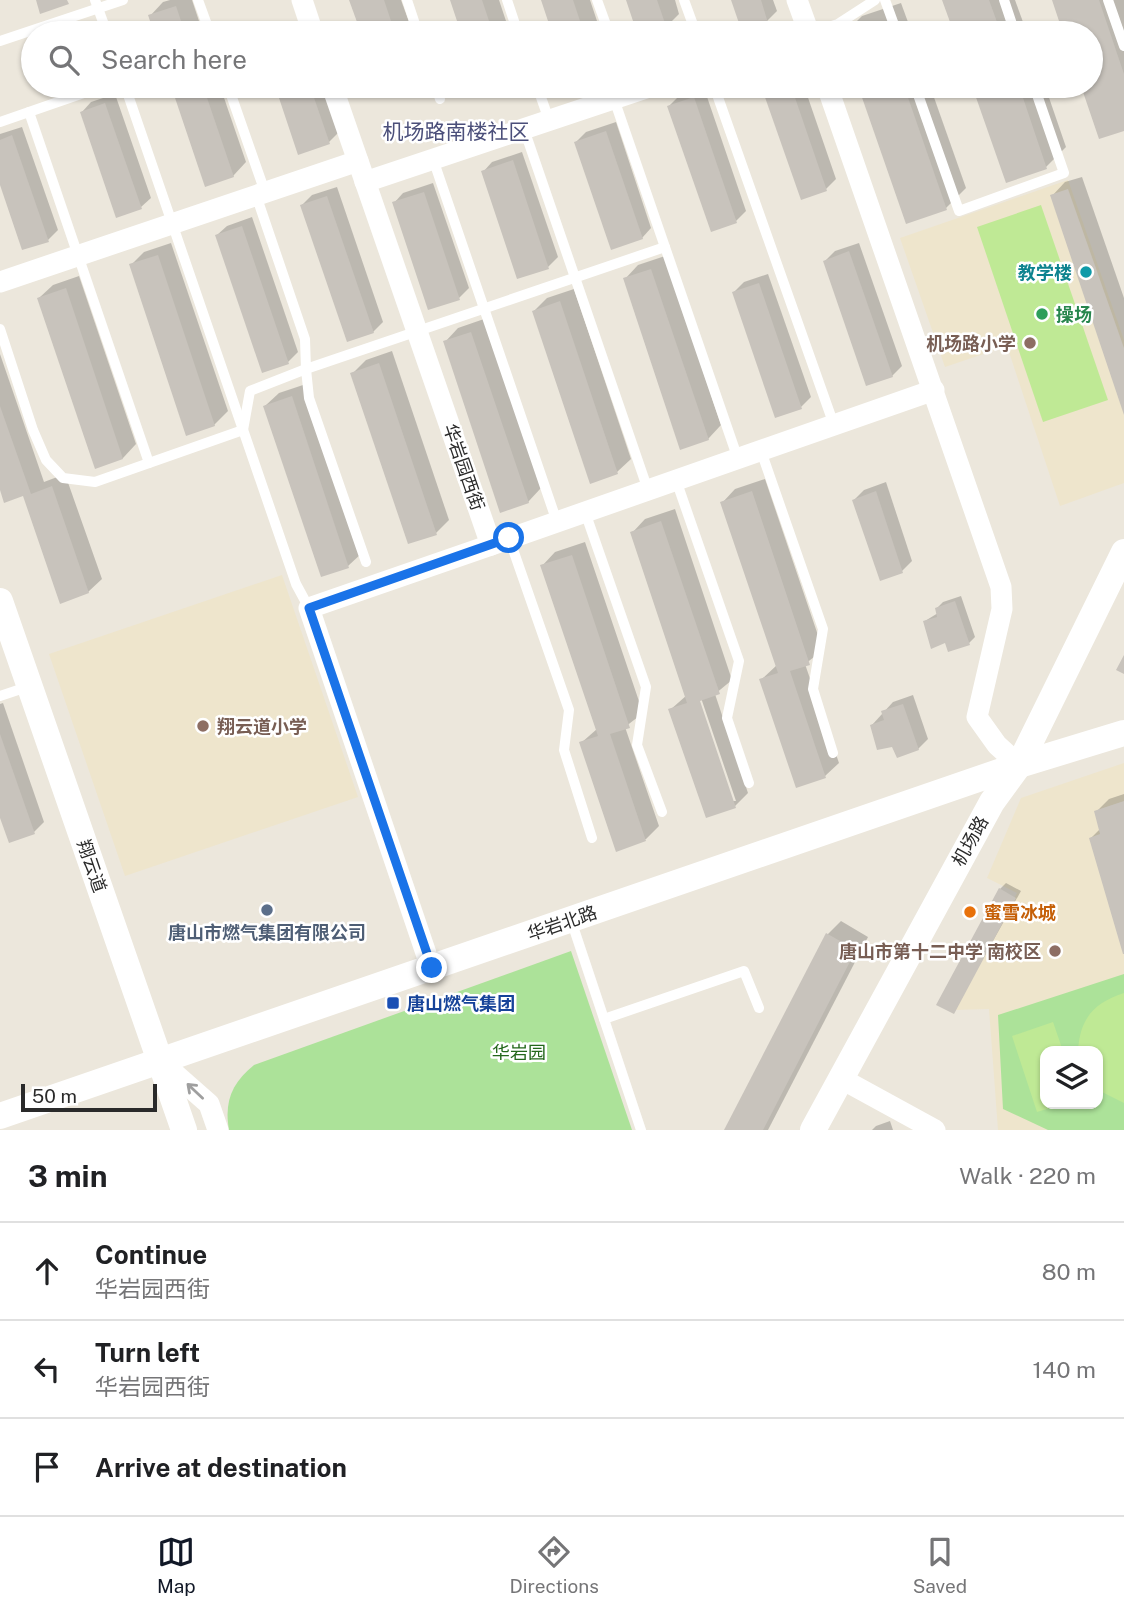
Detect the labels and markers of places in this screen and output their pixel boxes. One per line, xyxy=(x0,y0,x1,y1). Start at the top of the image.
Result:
place label: 教学楼 xyxy=(1018,262,1072,283)
marker: 教学楼 xyxy=(1078,264,1094,280)
place label: 操场 xyxy=(1056,304,1092,325)
marker: 操场 xyxy=(1034,306,1050,322)
place label: 机场路小学 xyxy=(926,333,1016,354)
marker: 机场路小学 xyxy=(1022,335,1038,351)
place label: 翔云道小学 xyxy=(217,716,307,737)
marker: 翔云道小学 xyxy=(195,718,211,734)
marker: 唐山市燃气集团有限公司 xyxy=(259,902,275,918)
place label: 蜜雪冰城 xyxy=(984,902,1056,923)
marker: 蜜雪冰城 xyxy=(962,904,978,920)
place label: 唐山市燃气集团有限公司 xyxy=(168,922,366,943)
place label: 唐山市第十二中学 南校区 xyxy=(839,941,1041,962)
marker: 唐山市第十二中学 南校区 xyxy=(1047,943,1063,959)
place label: 唐山燃气集团 xyxy=(407,993,515,1014)
marker: 唐山燃气集团 xyxy=(385,995,401,1011)

